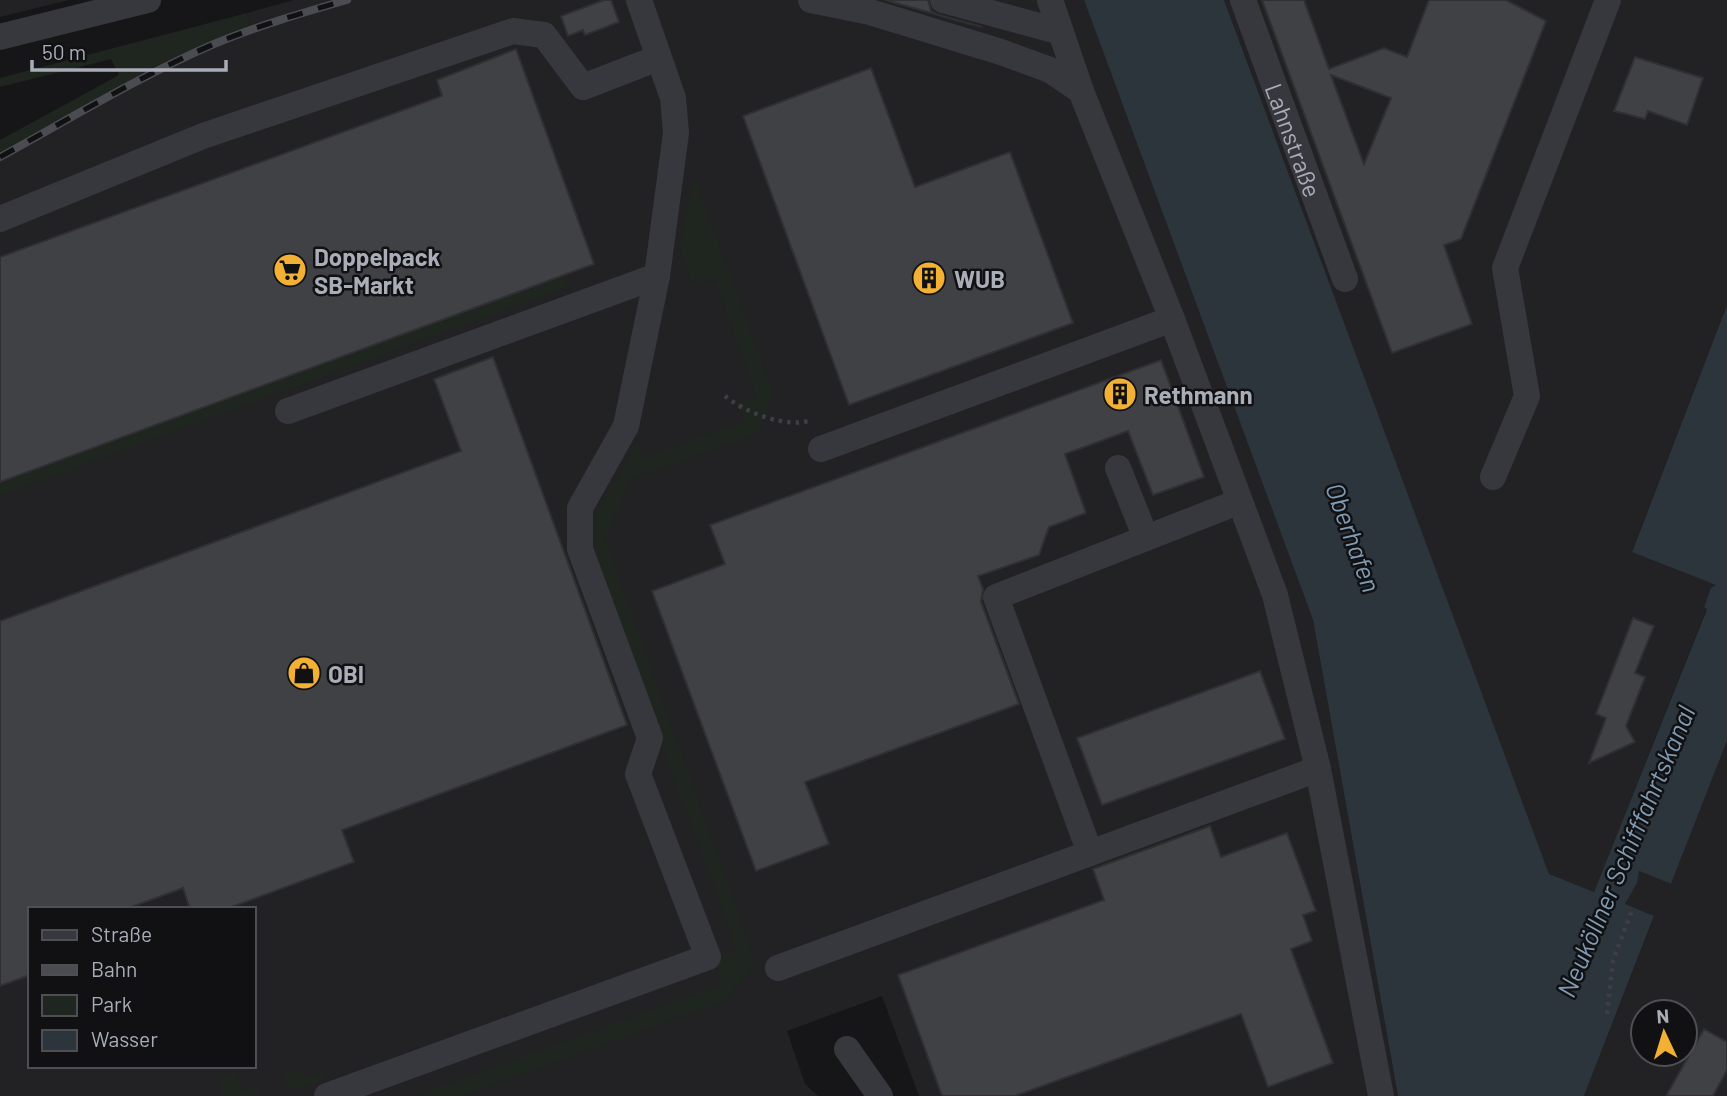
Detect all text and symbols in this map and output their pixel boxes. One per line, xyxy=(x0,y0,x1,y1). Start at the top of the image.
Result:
scale bar xyxy=(32,28,226,72)
text: 50 m xyxy=(42,39,86,64)
street label: Lahnstraße xyxy=(1260,79,1328,201)
place label: Doppelpack SB-Markt xyxy=(314,242,441,299)
supermarket icon: Doppelpack SB-Markt xyxy=(271,251,309,289)
building icon: WUB xyxy=(910,259,948,297)
place label: WUB xyxy=(954,264,1005,293)
building icon: Rethmann xyxy=(1101,375,1139,413)
place label: Rethmann xyxy=(1144,380,1253,409)
water label: Oberhafen xyxy=(1320,478,1388,596)
shop icon: OBI xyxy=(285,654,323,692)
place label: OBI xyxy=(328,659,364,688)
water label: Neuköllner Schifffahrtskanal xyxy=(1549,700,1701,1001)
legend xyxy=(28,907,256,1068)
text: Straße xyxy=(91,921,152,946)
text: Bahn xyxy=(91,956,137,981)
text: Park xyxy=(91,991,132,1016)
north arrow xyxy=(1629,998,1699,1068)
text: N xyxy=(1656,1004,1670,1027)
text: Wasser xyxy=(91,1026,158,1051)

